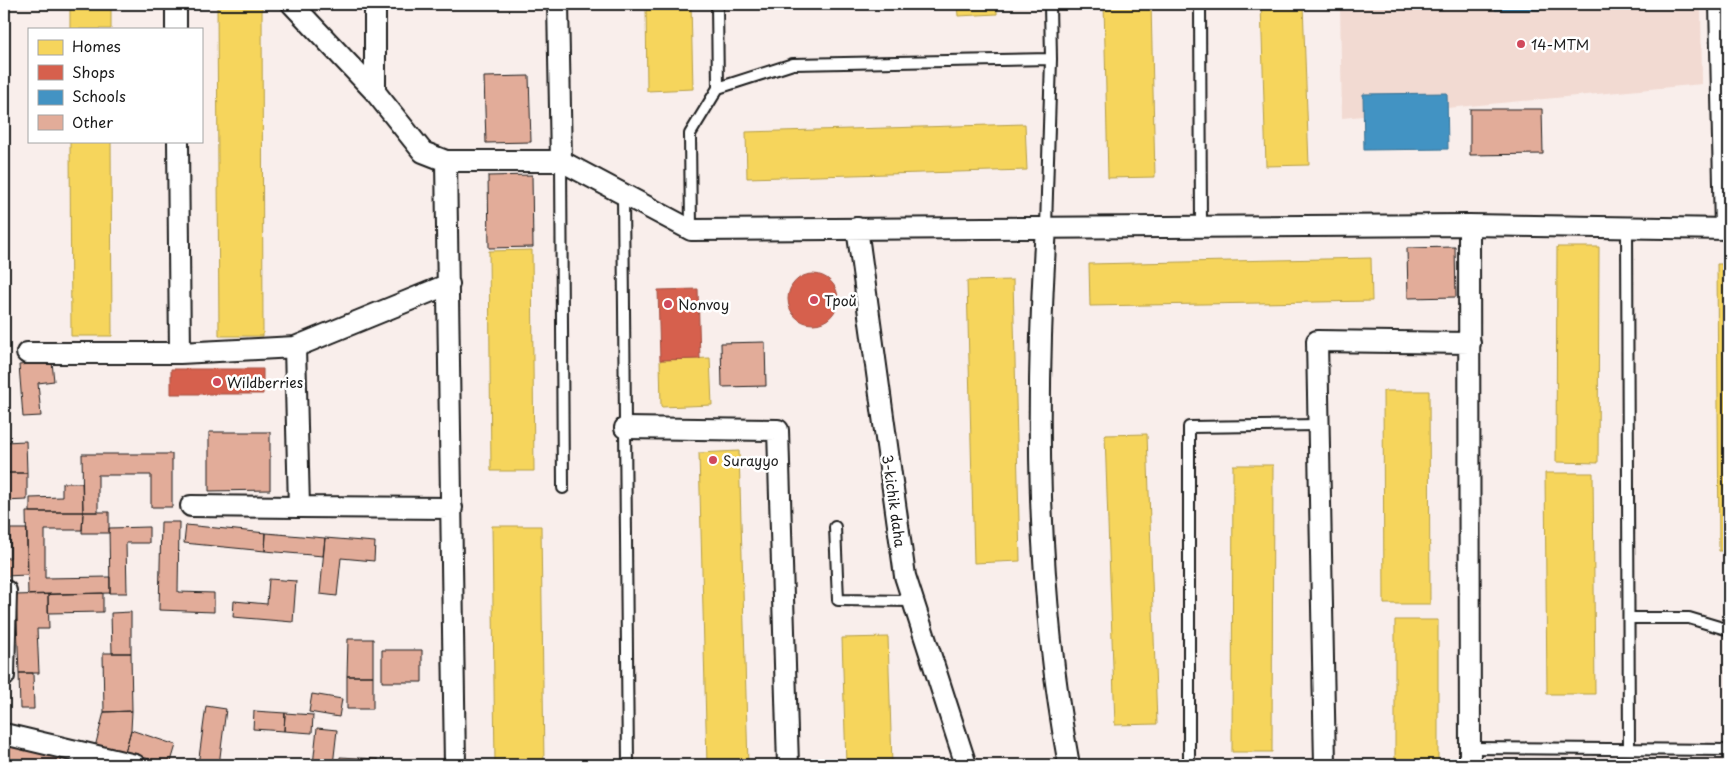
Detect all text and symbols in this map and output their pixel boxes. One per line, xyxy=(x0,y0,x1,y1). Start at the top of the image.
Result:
legend xyxy=(28,28,202,142)
text: Homes xyxy=(72,34,121,57)
place label: 14-МТМ xyxy=(1531,34,1589,55)
marker: 14-МТМ xyxy=(1515,38,1527,50)
text: Shops xyxy=(72,60,115,83)
text: Schools xyxy=(72,84,126,107)
text: Other xyxy=(72,110,113,133)
place label: Трой xyxy=(824,290,857,311)
place label: Nonvoy xyxy=(678,294,729,315)
marker: Трой xyxy=(808,294,820,306)
marker: Nonvoy xyxy=(662,298,674,310)
place label: Wildberries xyxy=(227,372,303,393)
marker: Wildberries xyxy=(211,376,223,388)
place label: Surayyo xyxy=(723,450,779,471)
street label: 3-kichik daha xyxy=(877,453,911,549)
marker: Surayyo xyxy=(707,454,719,466)

